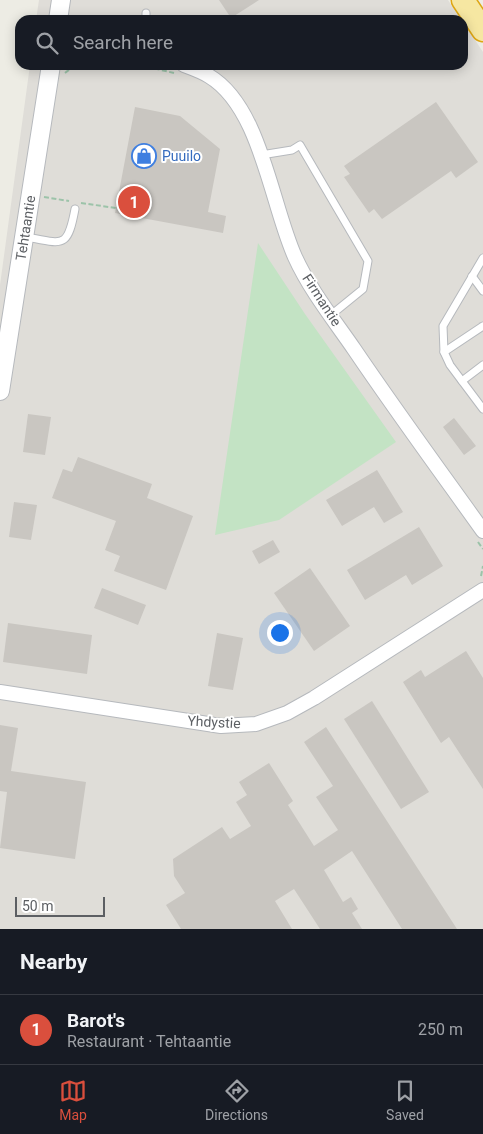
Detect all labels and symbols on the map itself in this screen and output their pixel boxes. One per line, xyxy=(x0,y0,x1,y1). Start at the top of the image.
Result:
shop icon: Puuilo xyxy=(131,143,157,169)
place label: Puuilo xyxy=(162,148,201,164)
pin: 1 xyxy=(118,183,150,221)
street label: Tehtaantie xyxy=(13,194,38,262)
street label: Firmantie xyxy=(299,271,345,329)
your location xyxy=(267,620,293,646)
street label: Yhdystie xyxy=(187,713,241,731)
scale bar xyxy=(15,894,105,917)

